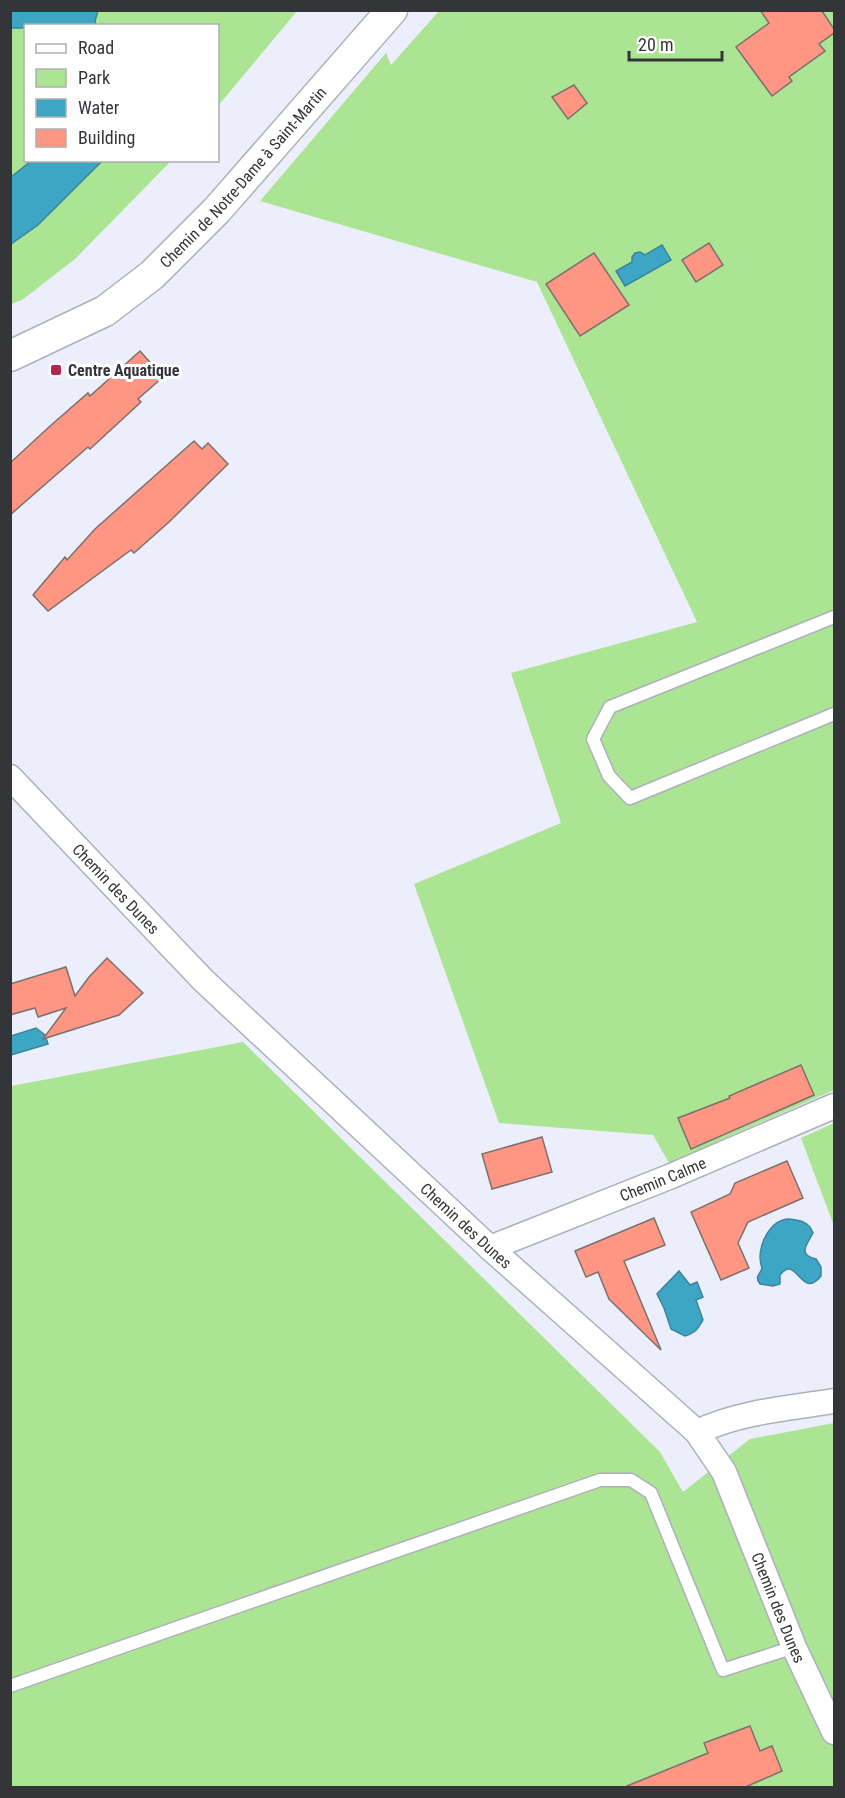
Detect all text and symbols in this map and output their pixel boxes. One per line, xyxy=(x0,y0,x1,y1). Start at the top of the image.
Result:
legend xyxy=(24,24,219,162)
scale bar xyxy=(629,24,722,62)
text: 20 m xyxy=(638,34,673,55)
text: Road xyxy=(78,37,114,58)
text: Park xyxy=(78,67,110,88)
street label: Chemin de Notre-Dame à Saint-Martin xyxy=(156,83,330,271)
text: Water xyxy=(78,97,120,118)
text: Building xyxy=(78,127,135,148)
place label: Centre Aquatique xyxy=(68,361,180,380)
marker: Centre Aquatique xyxy=(49,363,63,377)
street label: Chemin des Dunes xyxy=(69,840,163,938)
street label: Chemin Calme xyxy=(617,1153,709,1205)
street label: Chemin des Dunes xyxy=(417,1179,516,1272)
street label: Chemin des Dunes xyxy=(748,1550,809,1666)

